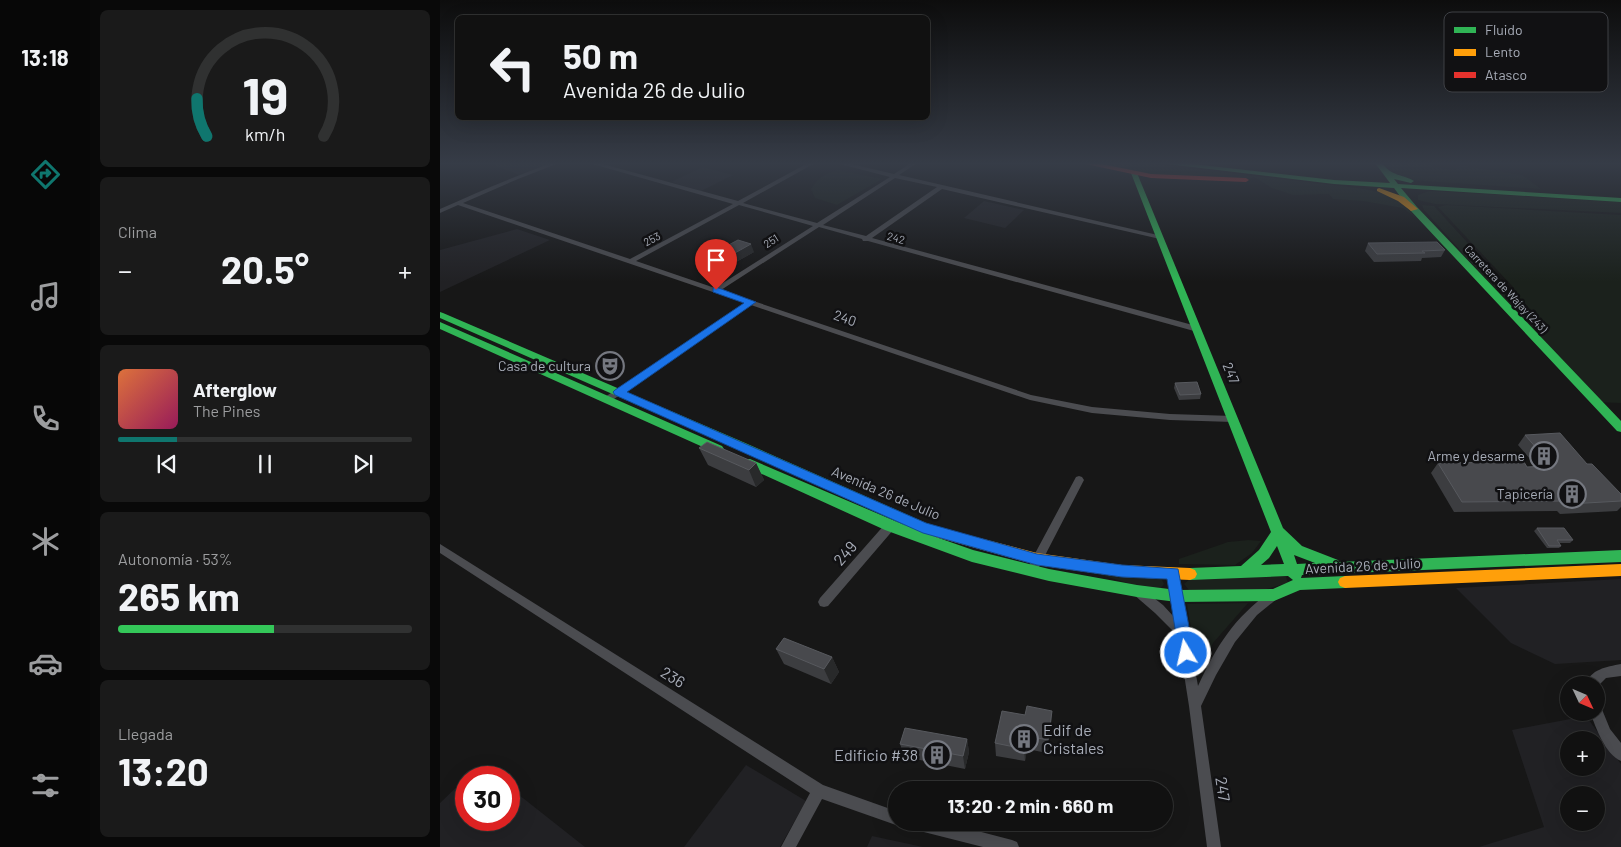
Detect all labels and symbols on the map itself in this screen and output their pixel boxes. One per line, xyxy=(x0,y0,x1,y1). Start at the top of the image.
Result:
legend xyxy=(1444,12,1608,92)
text: Fluido xyxy=(1485,21,1523,38)
text: Lento xyxy=(1485,43,1520,60)
text: Atasco xyxy=(1485,66,1527,83)
street label: 253 xyxy=(641,229,662,248)
street label: 242 xyxy=(886,229,907,246)
street label: 251 xyxy=(761,231,781,250)
pin xyxy=(695,239,737,290)
street label: Carretera de Wajay (243) xyxy=(1462,242,1550,335)
street label: 240 xyxy=(831,306,859,329)
theatre icon: Casa de cultura xyxy=(595,351,625,381)
place label: Casa de cultura xyxy=(498,357,591,374)
street label: 247 xyxy=(1220,360,1243,386)
building icon: Arme y desarme xyxy=(1529,441,1559,471)
place label: Arme y desarme xyxy=(1428,447,1525,464)
street label: Avenida 26 de Julio xyxy=(829,462,943,523)
building icon: Tapicería xyxy=(1557,479,1587,509)
place label: Tapicería xyxy=(1497,485,1553,502)
street label: 249 xyxy=(829,537,860,569)
street label: Avenida 26 de Julio xyxy=(1305,554,1421,577)
position arrow xyxy=(1159,626,1211,678)
street label: 236 xyxy=(658,662,689,691)
north arrow xyxy=(1560,676,1605,721)
place label: Edif de Cristales xyxy=(1043,720,1104,757)
building icon: Edif de Cristales xyxy=(1009,724,1039,754)
building icon: Edificio #38 xyxy=(922,740,952,770)
place label: Edificio #38 xyxy=(834,745,918,764)
speed limit sign: 30 xyxy=(455,766,520,831)
street label: 247 xyxy=(1212,775,1235,803)

